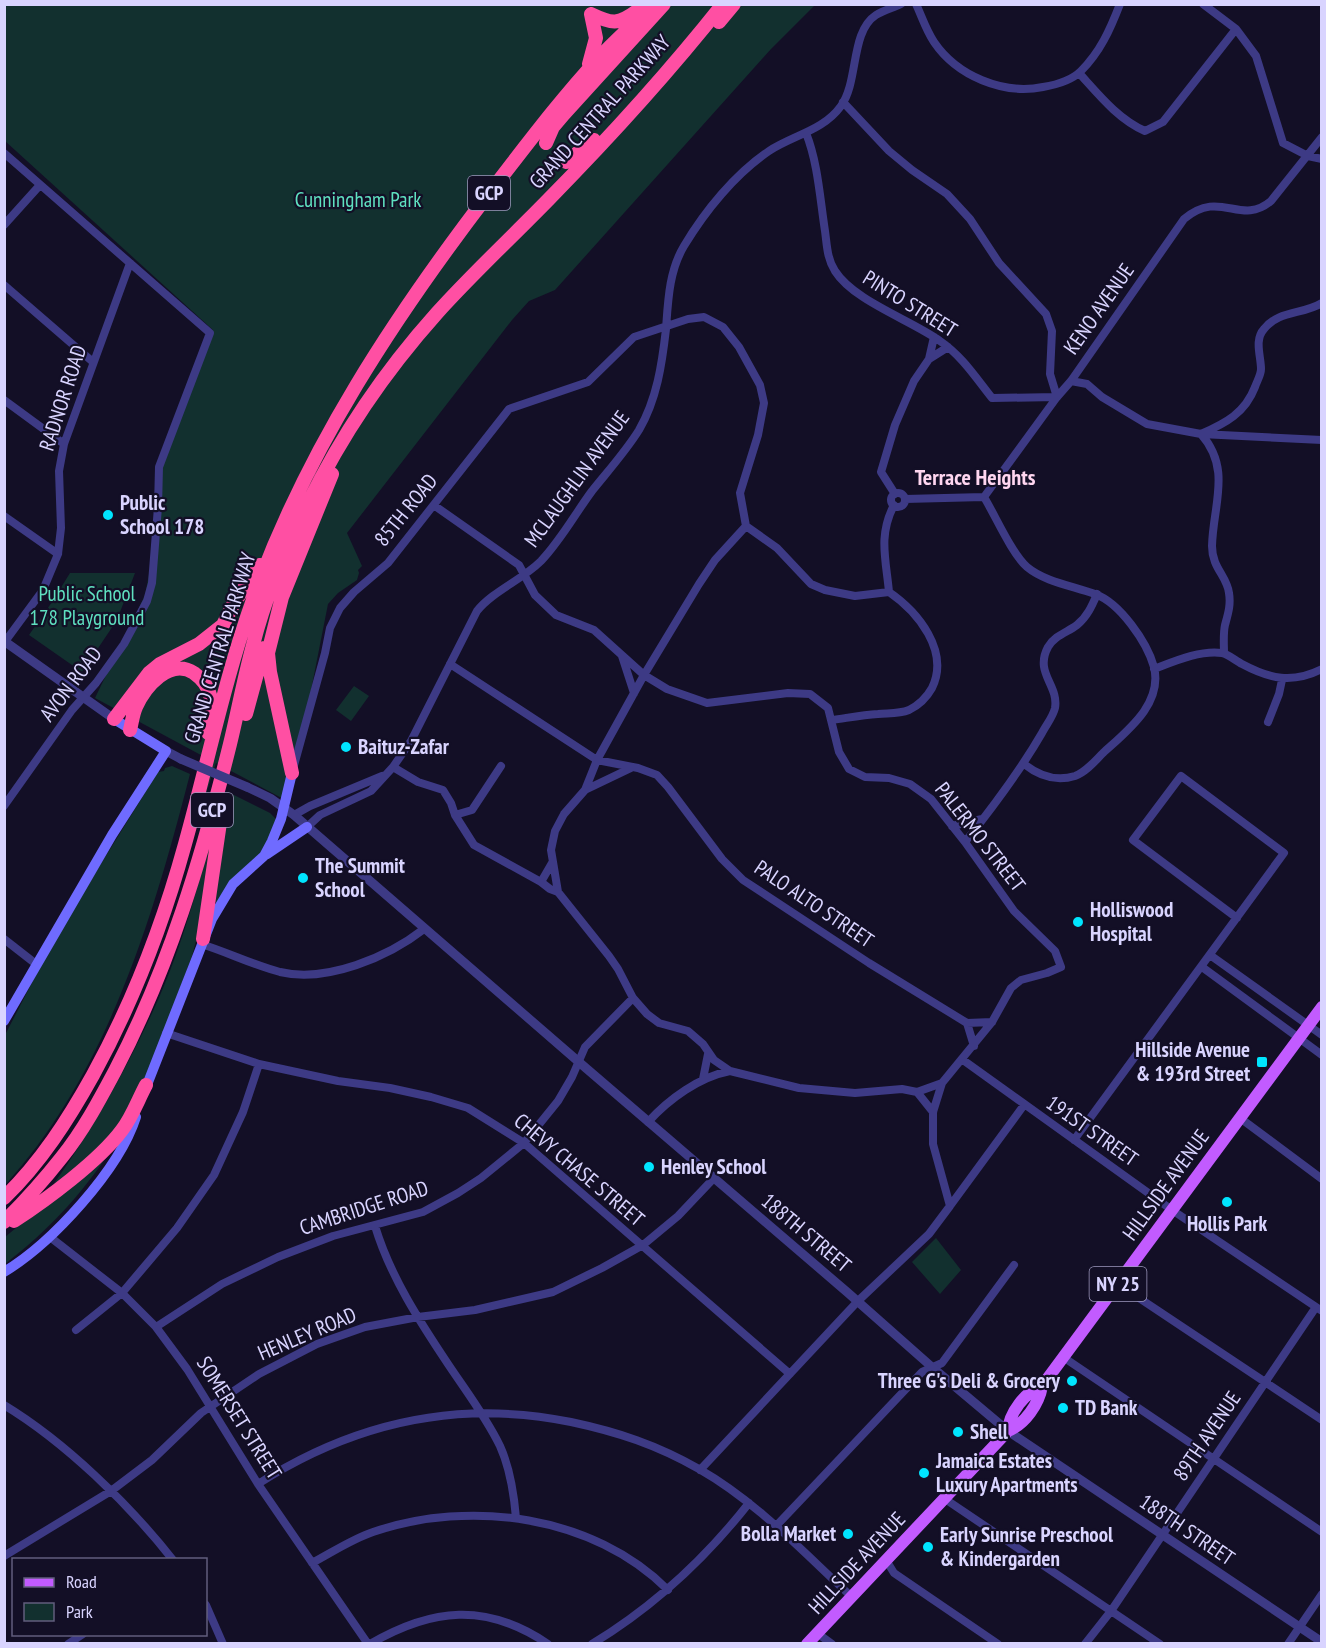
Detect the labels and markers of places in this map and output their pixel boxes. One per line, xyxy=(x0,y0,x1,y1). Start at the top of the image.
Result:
place label: Public School 178 xyxy=(120,489,204,540)
marker: Public School 178 xyxy=(101,508,115,522)
place label: Baituz-Zafar xyxy=(358,733,450,760)
marker: Baituz-Zafar xyxy=(339,740,353,754)
place label: The Summit School xyxy=(315,852,405,903)
marker: The Summit School xyxy=(296,871,310,885)
place label: Holliswood Hospital xyxy=(1090,896,1173,947)
marker: Holliswood Hospital xyxy=(1071,915,1085,929)
place label: Hillside Avenue & 193rd Street xyxy=(1135,1036,1250,1087)
marker: Hillside Avenue & 193rd Street xyxy=(1255,1055,1269,1069)
place label: Henley School xyxy=(661,1153,767,1180)
marker: Henley School xyxy=(642,1160,656,1174)
marker: Hollis Park xyxy=(1220,1195,1234,1209)
place label: Hollis Park xyxy=(1187,1210,1267,1237)
place label: Three G's Deli & Grocery xyxy=(878,1367,1061,1394)
marker: Three G's Deli & Grocery xyxy=(1065,1374,1079,1388)
place label: TD Bank xyxy=(1075,1394,1138,1421)
marker: TD Bank xyxy=(1056,1401,1070,1415)
place label: Shell xyxy=(970,1418,1009,1445)
marker: Shell xyxy=(951,1425,965,1439)
place label: Jamaica Estates Luxury Apartments xyxy=(935,1447,1078,1498)
marker: Jamaica Estates Luxury Apartments xyxy=(917,1466,931,1480)
place label: Bolla Market xyxy=(741,1520,836,1547)
place label: Early Sunrise Preschool & Kindergarden xyxy=(940,1521,1114,1572)
marker: Bolla Market xyxy=(841,1527,855,1541)
marker: Early Sunrise Preschool & Kindergarden xyxy=(921,1540,935,1554)

